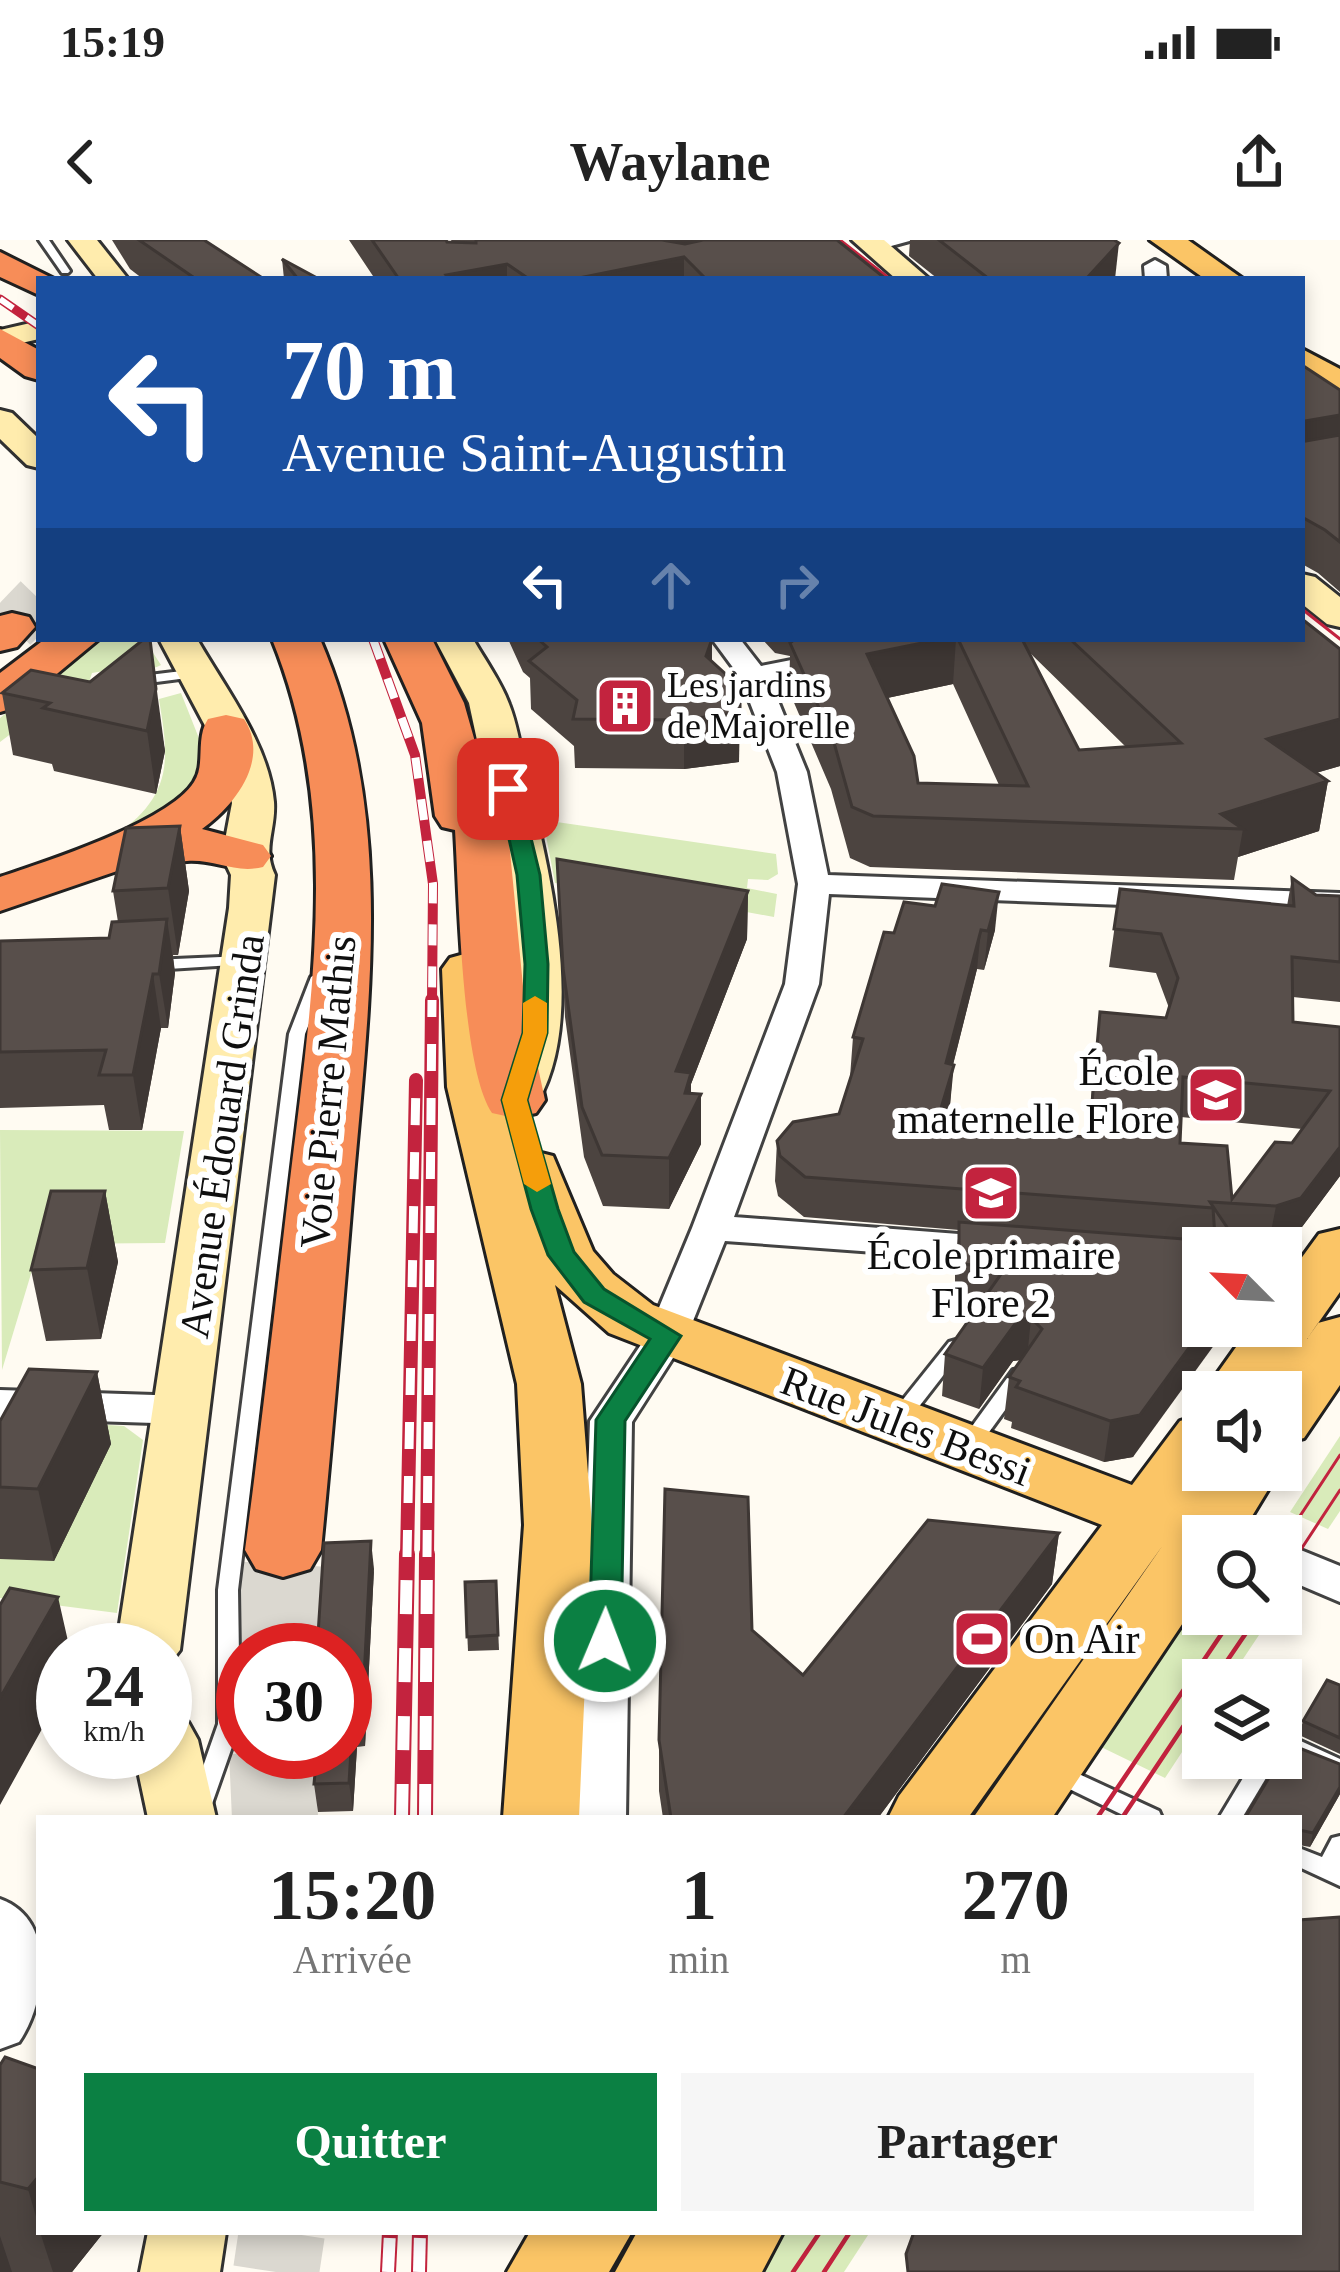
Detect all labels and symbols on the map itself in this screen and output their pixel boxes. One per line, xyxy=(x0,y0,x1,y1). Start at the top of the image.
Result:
place label: Les jardins de Majorelle xyxy=(667,665,850,746)
building icon: Les jardins de Majorelle xyxy=(594,675,656,737)
pin xyxy=(457,738,559,840)
street label: Avenue Édouard Grinda xyxy=(171,931,273,1341)
street label: Voie Pierre Mathis xyxy=(291,933,365,1251)
place label: École maternelle Flore xyxy=(898,1048,1174,1142)
school or university icon: École maternelle Flore xyxy=(1185,1064,1247,1126)
school or university icon: École primaire Flore 2 xyxy=(960,1162,1022,1224)
north arrow xyxy=(1182,1227,1302,1347)
place label: École primaire Flore 2 xyxy=(867,1232,1115,1326)
street label: Rue Jules Bessi xyxy=(775,1357,1037,1495)
position arrow xyxy=(542,1578,668,1704)
sports icon: On Air xyxy=(951,1608,1013,1670)
place label: On Air xyxy=(1024,1616,1140,1662)
speed limit sign: 30 xyxy=(216,1623,372,1779)

